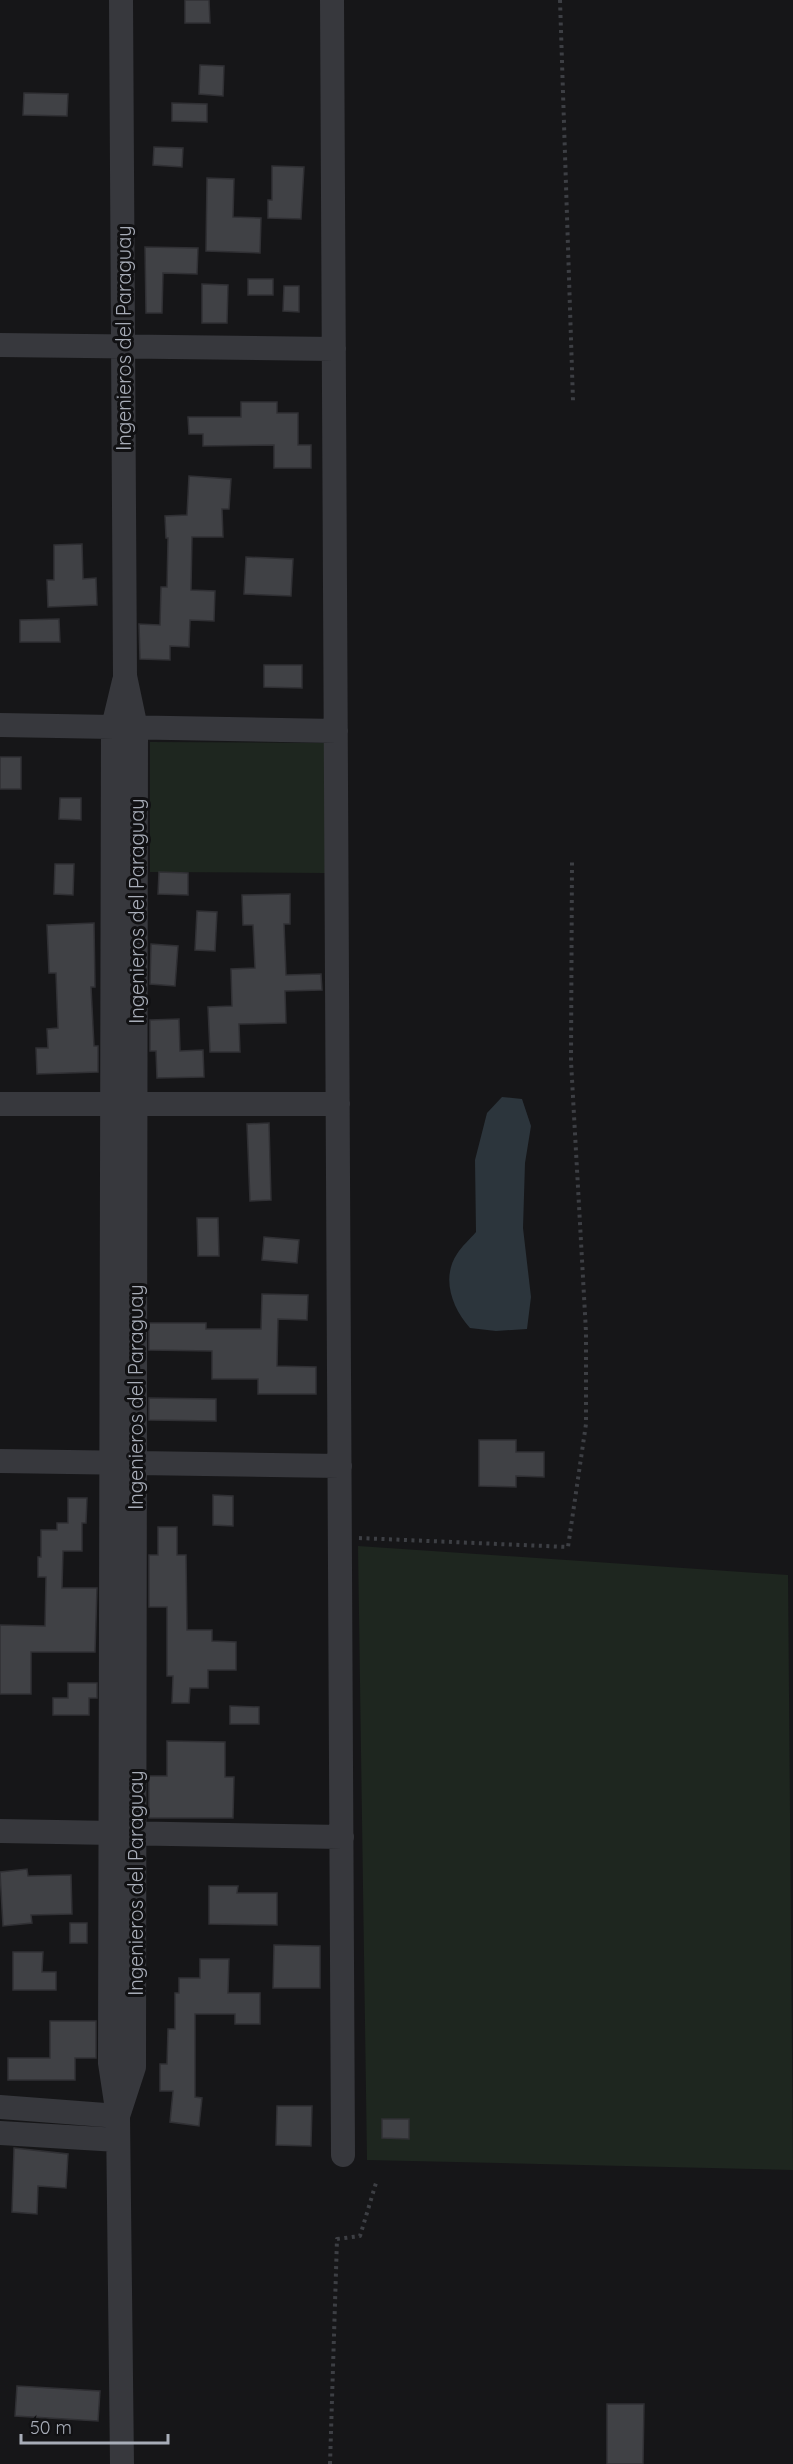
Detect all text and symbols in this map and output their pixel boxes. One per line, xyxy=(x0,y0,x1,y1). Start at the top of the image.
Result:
street label: Ingenieros del Paraguay xyxy=(111,225,136,451)
street label: Ingenieros del Paraguay xyxy=(124,798,149,1024)
street label: Ingenieros del Paraguay xyxy=(123,1284,148,1510)
street label: Ingenieros del Paraguay xyxy=(123,1770,148,1996)
scale bar xyxy=(21,2407,168,2445)
text: 50 m xyxy=(30,2416,72,2439)

